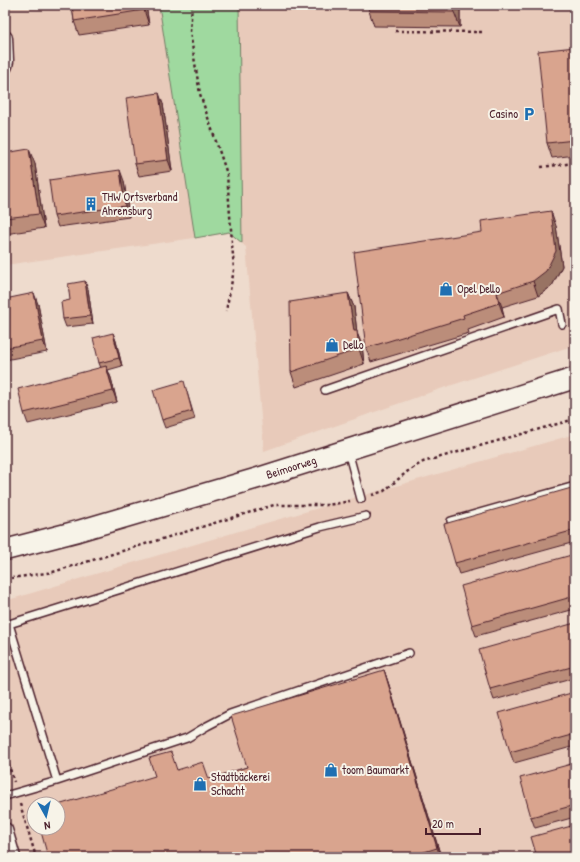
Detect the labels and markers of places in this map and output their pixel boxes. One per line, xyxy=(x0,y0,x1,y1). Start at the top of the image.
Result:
place label: Casino xyxy=(489,105,518,122)
parking icon: Casino xyxy=(521,106,537,122)
place label: THW Ortsverband Ahrensburg xyxy=(102,188,178,219)
building icon: THW Ortsverband Ahrensburg xyxy=(83,196,99,212)
place label: Opel Dello xyxy=(457,280,500,297)
shop icon: Opel Dello xyxy=(438,281,454,297)
place label: Dello xyxy=(343,336,364,353)
shop icon: Dello xyxy=(324,337,340,353)
place label: toom Baumarkt xyxy=(342,761,410,778)
shop icon: toom Baumarkt xyxy=(323,762,339,778)
place label: Stadtbäckerei Schacht xyxy=(211,768,270,799)
shop icon: Stadtbäckerei Schacht xyxy=(192,776,208,792)

